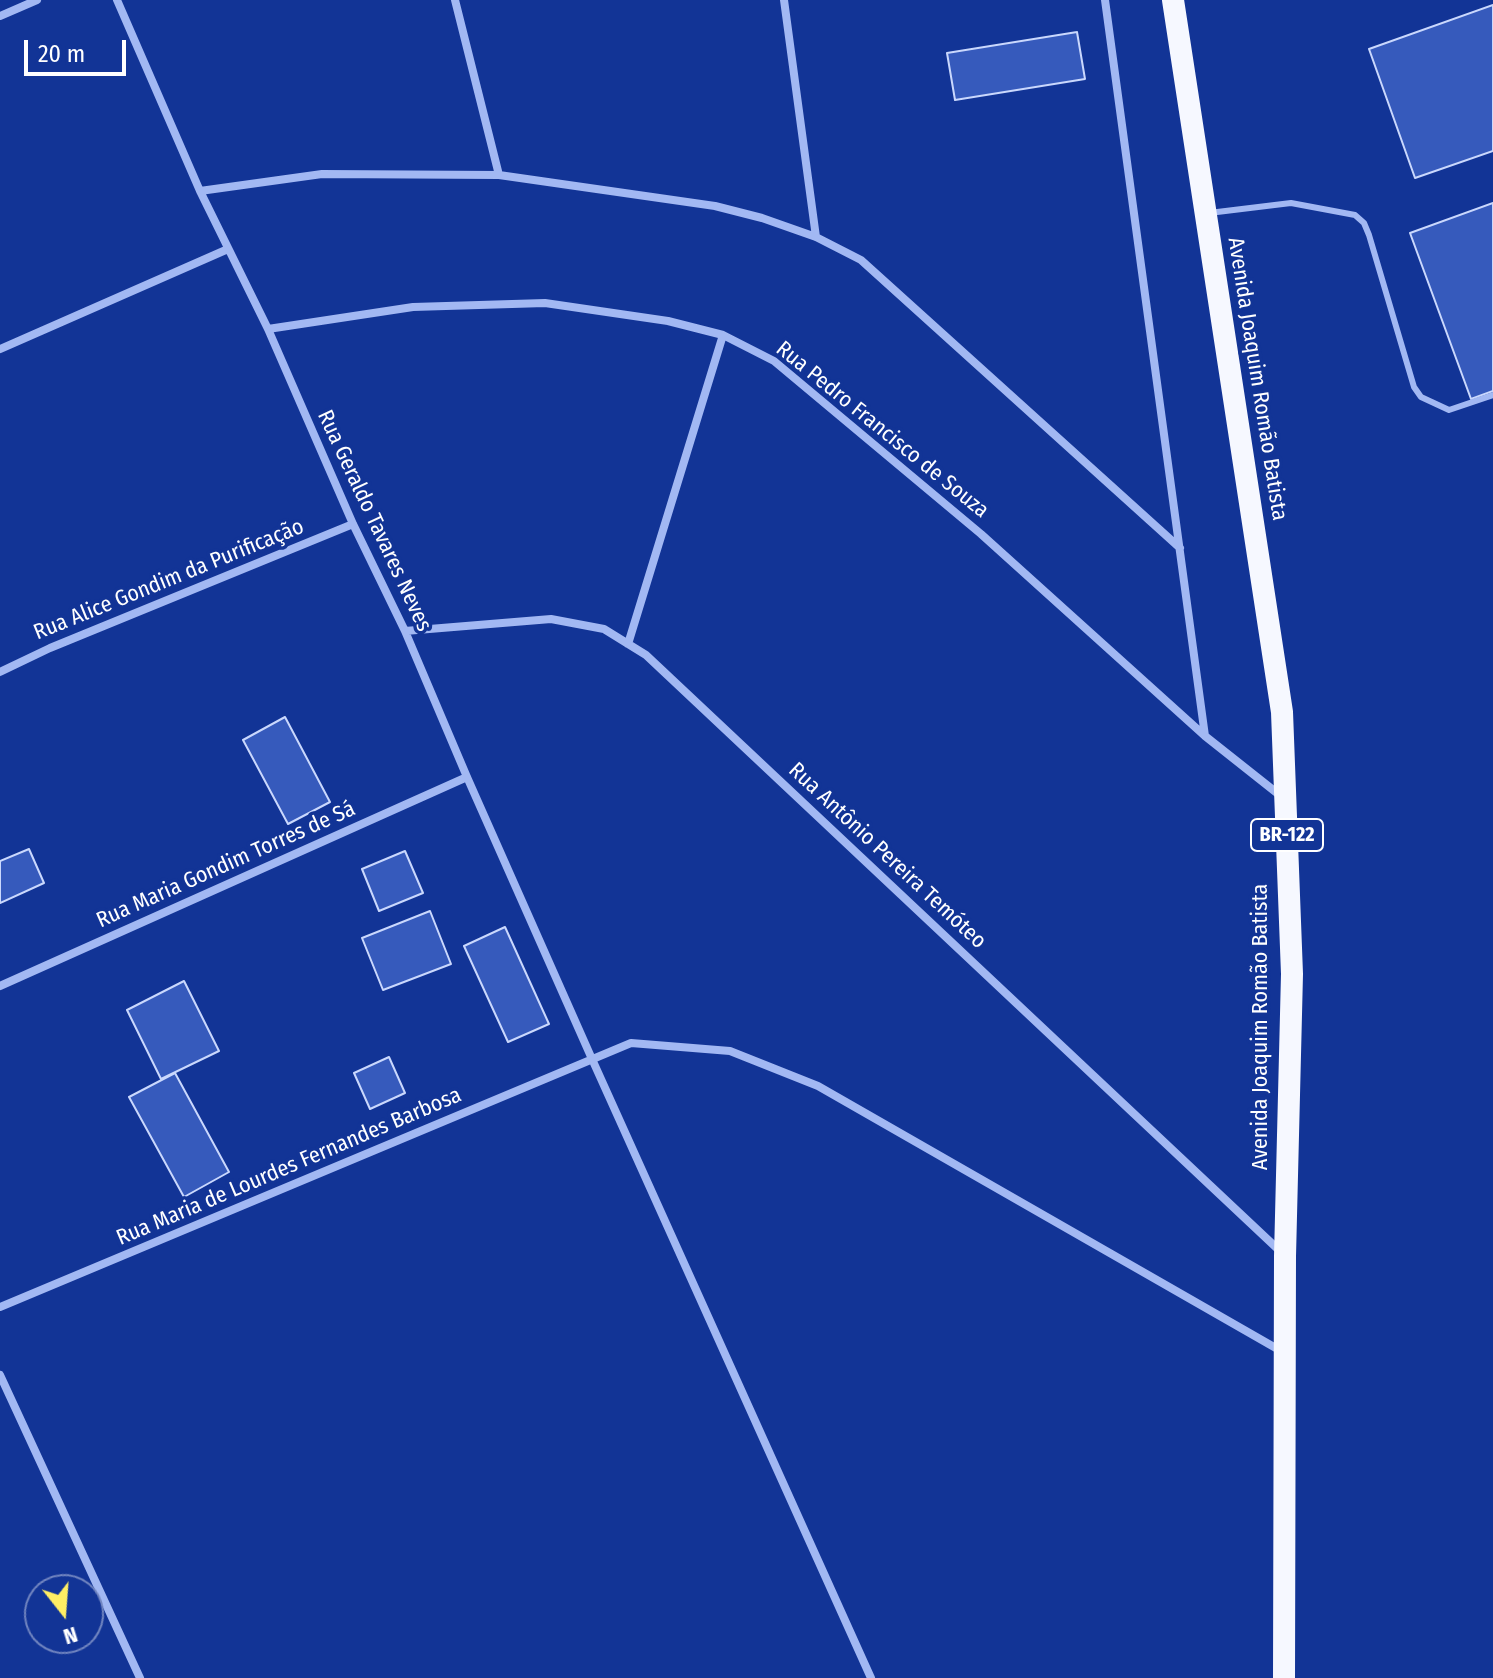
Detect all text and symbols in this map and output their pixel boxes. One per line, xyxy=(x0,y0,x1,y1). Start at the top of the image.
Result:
scale bar xyxy=(28,24,130,74)
text: 20 m xyxy=(38,40,85,68)
street label: Avenida Joaquim Romão Batista xyxy=(1222,235,1292,523)
street label: Rua Pedro Francisco de Souza xyxy=(770,336,994,524)
street label: Rua Geraldo Tavares Neves xyxy=(311,406,437,636)
street label: Rua Alice Gondim da Purificação xyxy=(30,514,308,646)
street label: Rua Antônio Pereira Temóteo xyxy=(783,757,991,955)
street label: Rua Maria Gondim Torres de Sá xyxy=(93,796,359,934)
road number: BR-122 xyxy=(1251,819,1323,851)
street label: Avenida Joaquim Romão Batista xyxy=(1248,884,1274,1170)
street label: Rua Maria de Lourdes Fernandes Barbosa xyxy=(113,1082,465,1252)
north arrow xyxy=(24,1574,104,1654)
text: N xyxy=(60,1621,81,1650)

